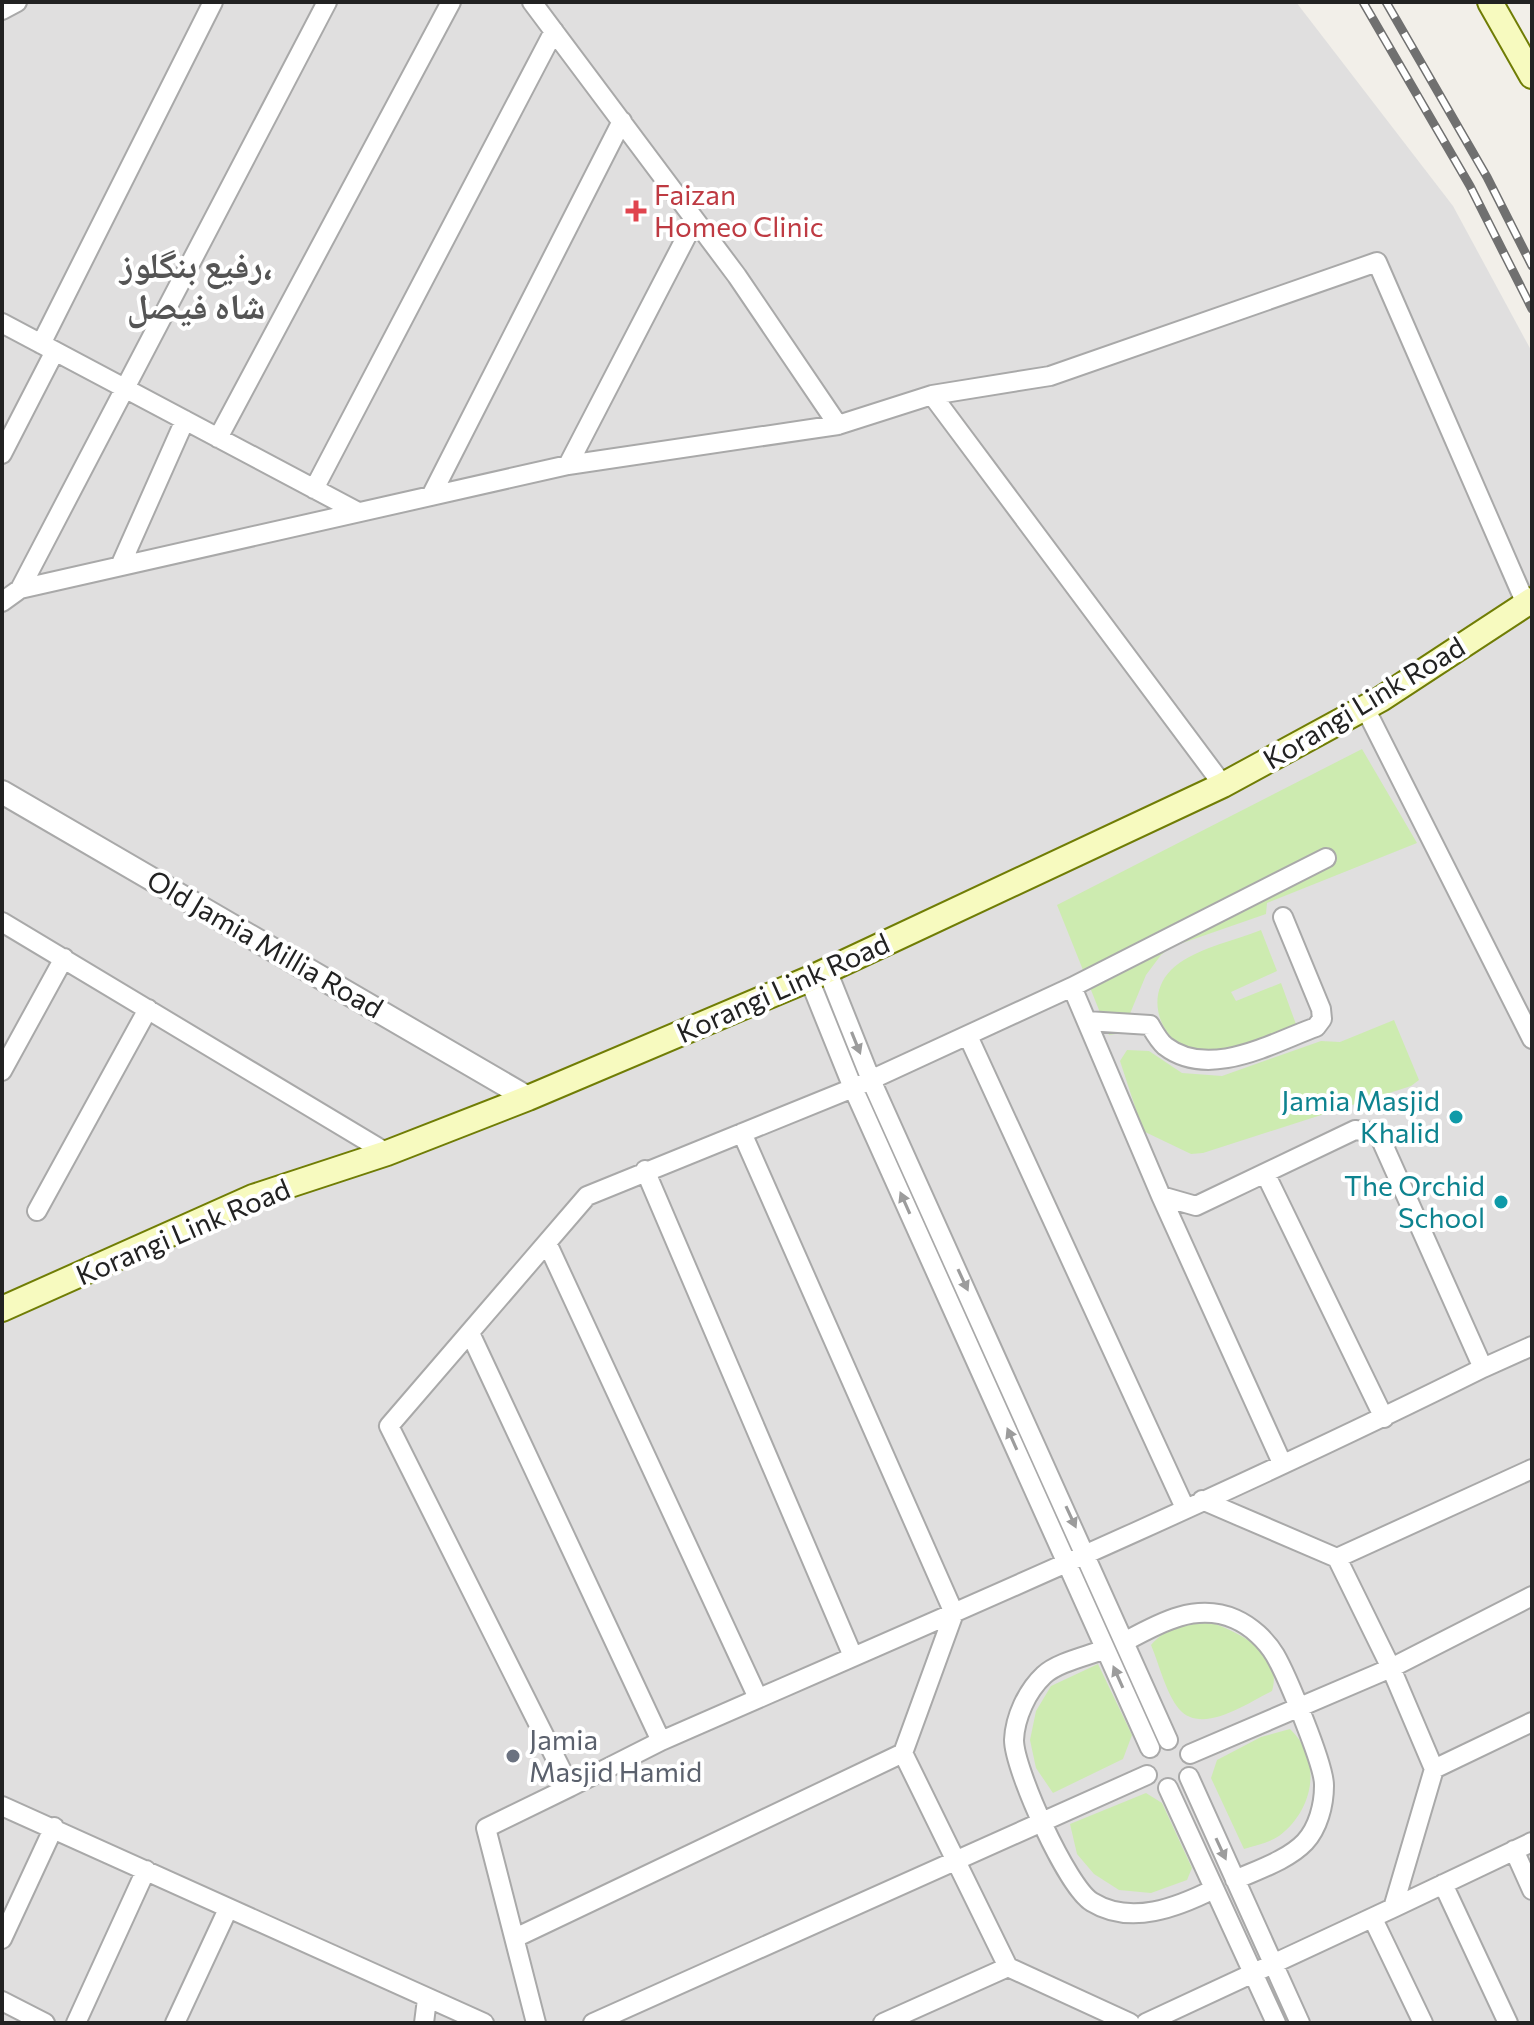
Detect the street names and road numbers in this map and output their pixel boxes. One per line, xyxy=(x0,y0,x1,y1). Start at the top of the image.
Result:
street label: Korangi Link Road xyxy=(1257,629,1470,776)
street label: Old Jamia Millia Road xyxy=(141,862,390,1025)
street label: Korangi Link Road xyxy=(671,925,894,1049)
street label: Korangi Link Road xyxy=(71,1171,295,1291)

